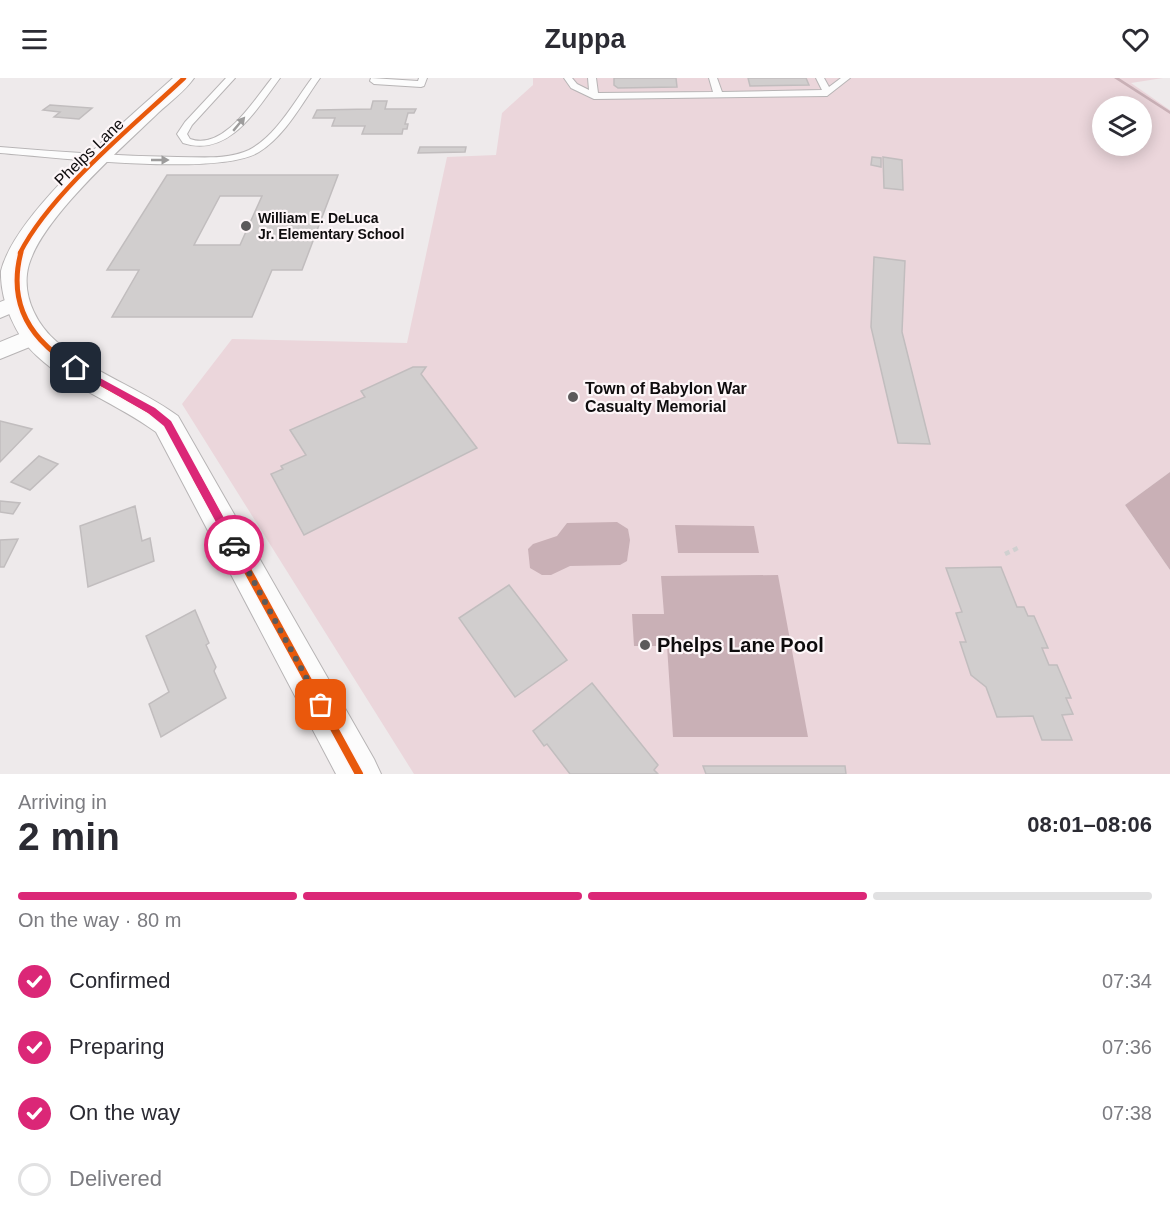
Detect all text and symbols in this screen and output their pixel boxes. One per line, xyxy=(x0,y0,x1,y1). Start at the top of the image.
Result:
icon: menu xyxy=(18,23,51,56)
icon: heart xyxy=(1119,23,1152,56)
text: Zuppa xyxy=(545,24,626,54)
map controls xyxy=(1092,96,1152,156)
button: layers xyxy=(1092,96,1152,156)
street label: Phelps Lane xyxy=(51,115,127,189)
one-way arrow xyxy=(232,116,245,132)
one-way arrow xyxy=(151,155,170,165)
place label: William E. DeLuca Jr. Elementary School xyxy=(258,210,404,242)
marker: William E. DeLuca Jr. Elementary School xyxy=(239,219,253,233)
pin xyxy=(50,342,101,393)
icon: home xyxy=(59,351,92,384)
place label: Town of Babylon War Casualty Memorial xyxy=(585,380,747,415)
marker: Town of Babylon War Casualty Memorial xyxy=(566,390,580,404)
courier xyxy=(204,515,264,575)
icon: car xyxy=(218,529,251,562)
place label: Phelps Lane Pool xyxy=(657,634,824,656)
marker: Phelps Lane Pool xyxy=(638,638,652,652)
pin xyxy=(295,679,346,730)
icon: bag xyxy=(304,688,337,721)
text: Arriving in xyxy=(18,791,107,813)
text: 08:01–08:06 xyxy=(1027,812,1152,837)
text: 2 min xyxy=(18,815,120,858)
text: On the way · 80 m xyxy=(18,909,181,931)
icon: check xyxy=(18,965,51,998)
text: Confirmed xyxy=(69,968,170,993)
text: 07:34 xyxy=(1102,970,1152,992)
icon: check xyxy=(18,1031,51,1064)
text: Preparing xyxy=(69,1034,164,1059)
text: 07:36 xyxy=(1102,1036,1152,1058)
icon: check xyxy=(18,1097,51,1130)
text: On the way xyxy=(69,1100,180,1125)
text: 07:38 xyxy=(1102,1102,1152,1124)
text: Delivered xyxy=(69,1166,162,1191)

